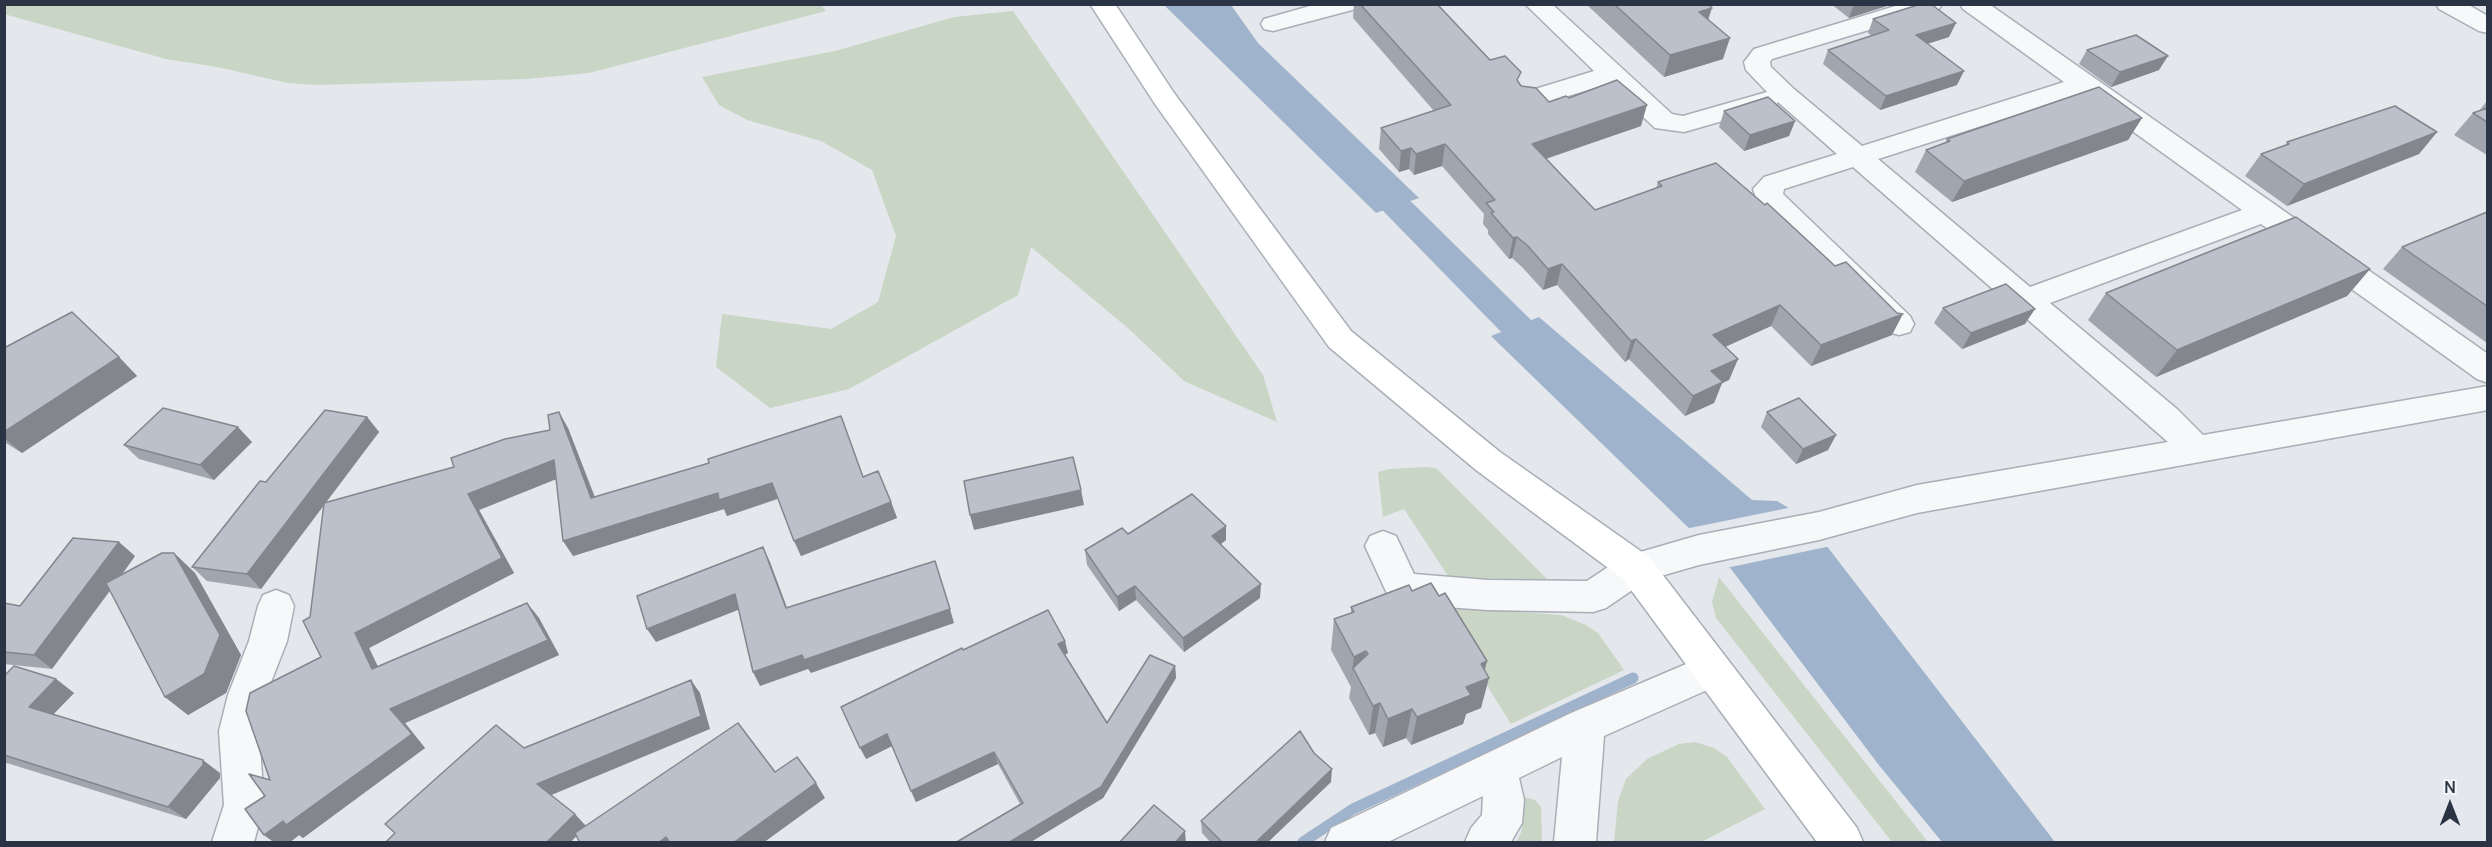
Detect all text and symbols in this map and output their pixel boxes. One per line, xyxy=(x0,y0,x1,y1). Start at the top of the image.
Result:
north arrow xyxy=(2420,775,2480,835)
text: N xyxy=(2444,776,2456,798)

